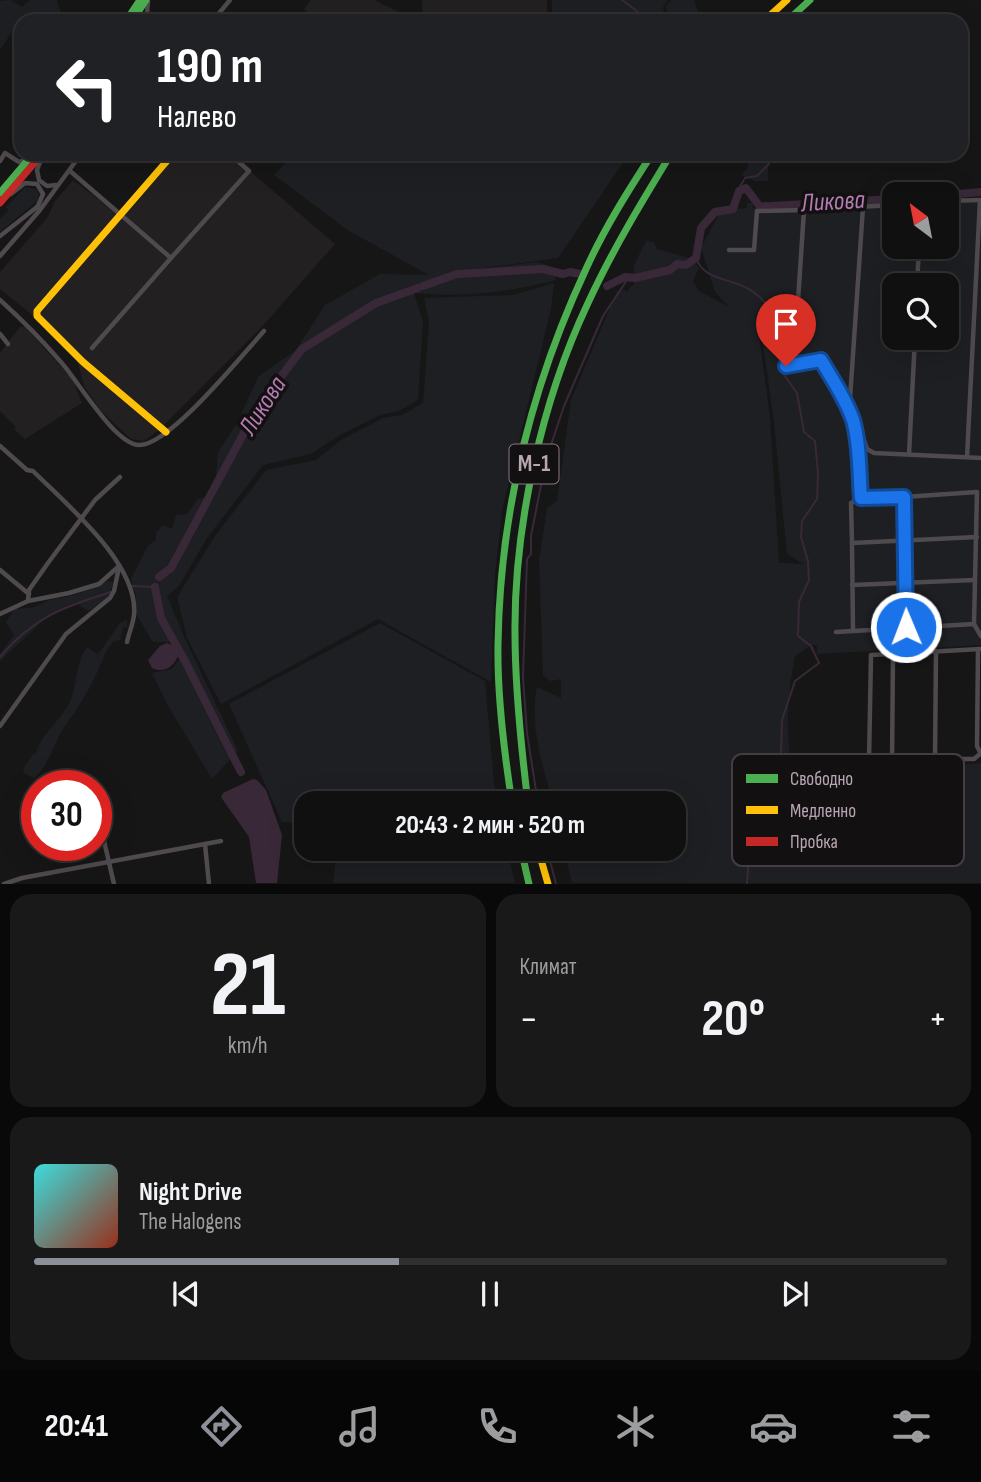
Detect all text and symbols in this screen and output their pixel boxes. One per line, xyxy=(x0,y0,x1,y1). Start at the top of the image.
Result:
text: 190 m xyxy=(157,38,263,97)
icon: left xyxy=(42,42,133,133)
text: Налево xyxy=(157,98,237,137)
north arrow xyxy=(882,182,959,259)
map controls xyxy=(882,182,959,350)
water label: Ликова xyxy=(799,185,866,219)
button: search xyxy=(882,273,959,350)
pin xyxy=(756,294,816,366)
icon: arrive xyxy=(767,305,805,343)
water label: Ликова xyxy=(232,370,294,442)
road number: М-1 xyxy=(510,445,558,484)
position arrow xyxy=(869,590,943,664)
legend xyxy=(732,754,964,866)
text: Свободно xyxy=(790,768,853,791)
speed limit sign: 30 xyxy=(21,770,112,861)
text: Медленно xyxy=(790,800,856,823)
text: 20:43 · 2 мин · 520 m xyxy=(395,810,585,841)
text: Пробка xyxy=(790,831,838,854)
text: 21 xyxy=(210,932,286,1041)
text: Климат xyxy=(520,953,577,981)
text: 20° xyxy=(701,988,765,1051)
text: − xyxy=(520,997,538,1042)
text: + xyxy=(928,997,947,1042)
text: km/h xyxy=(228,1032,268,1060)
text: Night Drive xyxy=(139,1177,242,1208)
text: The Halogens xyxy=(139,1208,242,1236)
icon: previous xyxy=(167,1275,205,1313)
icon: pause xyxy=(471,1275,509,1313)
icon: next xyxy=(776,1275,814,1313)
icon: directions xyxy=(197,1402,246,1451)
icon: music xyxy=(335,1402,384,1451)
icon: phone xyxy=(473,1402,522,1451)
icon: climate xyxy=(611,1402,660,1451)
icon: car xyxy=(749,1402,798,1451)
icon: filters xyxy=(887,1402,936,1451)
text: 20:41 xyxy=(45,1407,108,1446)

